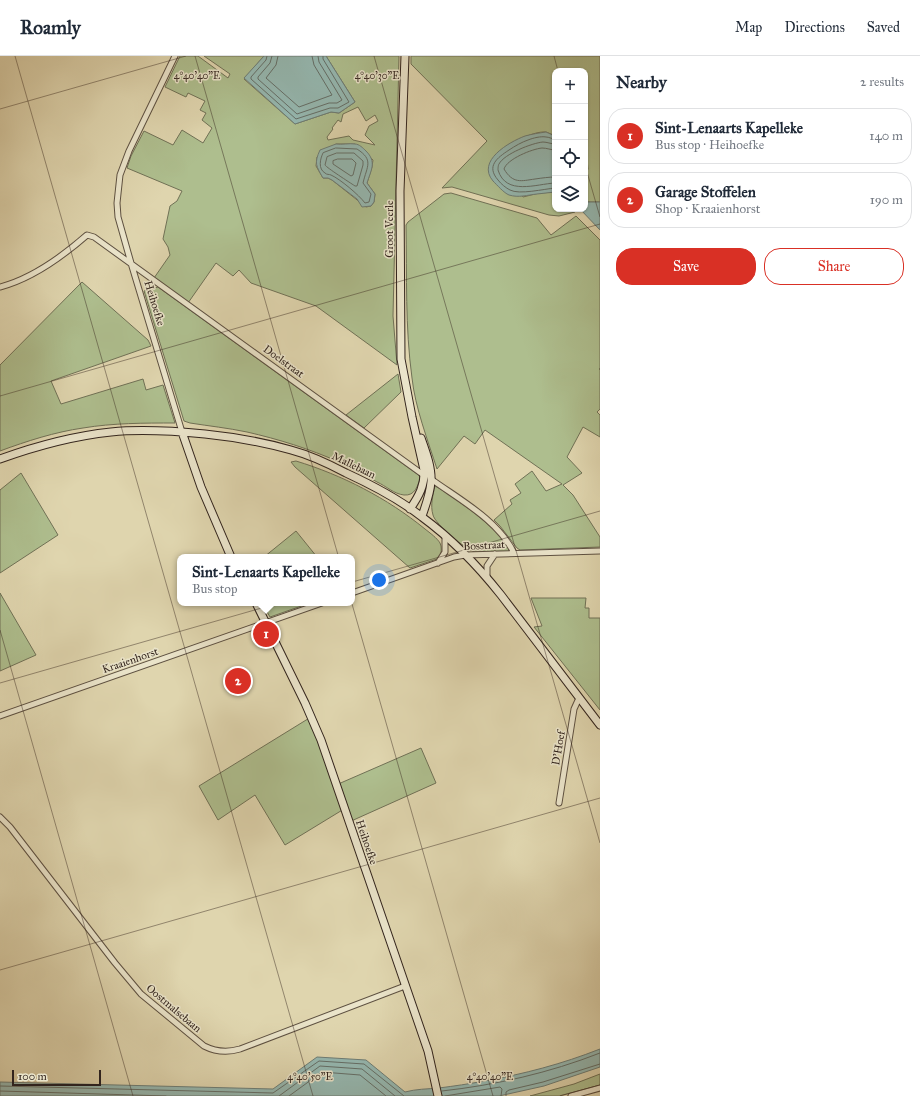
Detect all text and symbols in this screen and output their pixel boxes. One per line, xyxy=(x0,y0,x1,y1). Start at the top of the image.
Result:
text: Roamly xyxy=(20,16,81,39)
text: Map xyxy=(735,19,762,36)
text: Directions xyxy=(784,19,845,36)
text: Saved xyxy=(867,19,900,36)
map controls xyxy=(552,68,588,212)
button: + xyxy=(552,68,588,104)
text: 4°40'40"E xyxy=(174,70,220,82)
text: 4°40'30"E xyxy=(355,70,399,82)
text: Nearby xyxy=(616,72,667,93)
text: 2 results xyxy=(860,74,904,90)
button: − xyxy=(552,104,588,140)
text: Sint-Lenaarts Kapelleke xyxy=(655,119,803,137)
text: 1 xyxy=(627,128,633,144)
text: 140 m xyxy=(869,128,903,144)
text: Bus stop · Heihoefke xyxy=(655,137,764,153)
button: locate xyxy=(552,140,588,176)
button: layers xyxy=(552,176,588,212)
text: Garage Stoffelen xyxy=(655,183,756,201)
text: 2 xyxy=(627,192,633,208)
text: 190 m xyxy=(870,192,903,208)
street label: Groot Veerle xyxy=(383,200,396,258)
text: Shop · Kraaienhorst xyxy=(655,201,760,217)
button: Save xyxy=(616,248,756,285)
button: Share xyxy=(764,248,904,285)
street label: Heihoefke xyxy=(141,279,168,328)
street label: Doelstraat xyxy=(261,342,307,381)
street label: Mallebaan xyxy=(330,449,378,482)
street label: Bosstraat xyxy=(463,538,506,553)
popup xyxy=(177,554,355,606)
text: Sint-Lenaarts Kapelleke xyxy=(192,563,340,581)
your location xyxy=(369,570,389,590)
text: Bus stop xyxy=(192,581,238,597)
pin: 1 xyxy=(253,619,279,649)
street label: Kraaienhorst xyxy=(100,645,160,676)
pin: 2 xyxy=(225,666,251,696)
street label: D'Hoef xyxy=(549,728,568,766)
street label: Heihoefke xyxy=(353,818,380,867)
street label: Oostmalsebaan xyxy=(143,982,204,1035)
scale bar xyxy=(12,1068,101,1087)
text: 100 m xyxy=(18,1070,47,1083)
text: 4°40'50"E xyxy=(287,1071,333,1083)
text: 4°40'40"E xyxy=(467,1071,513,1083)

